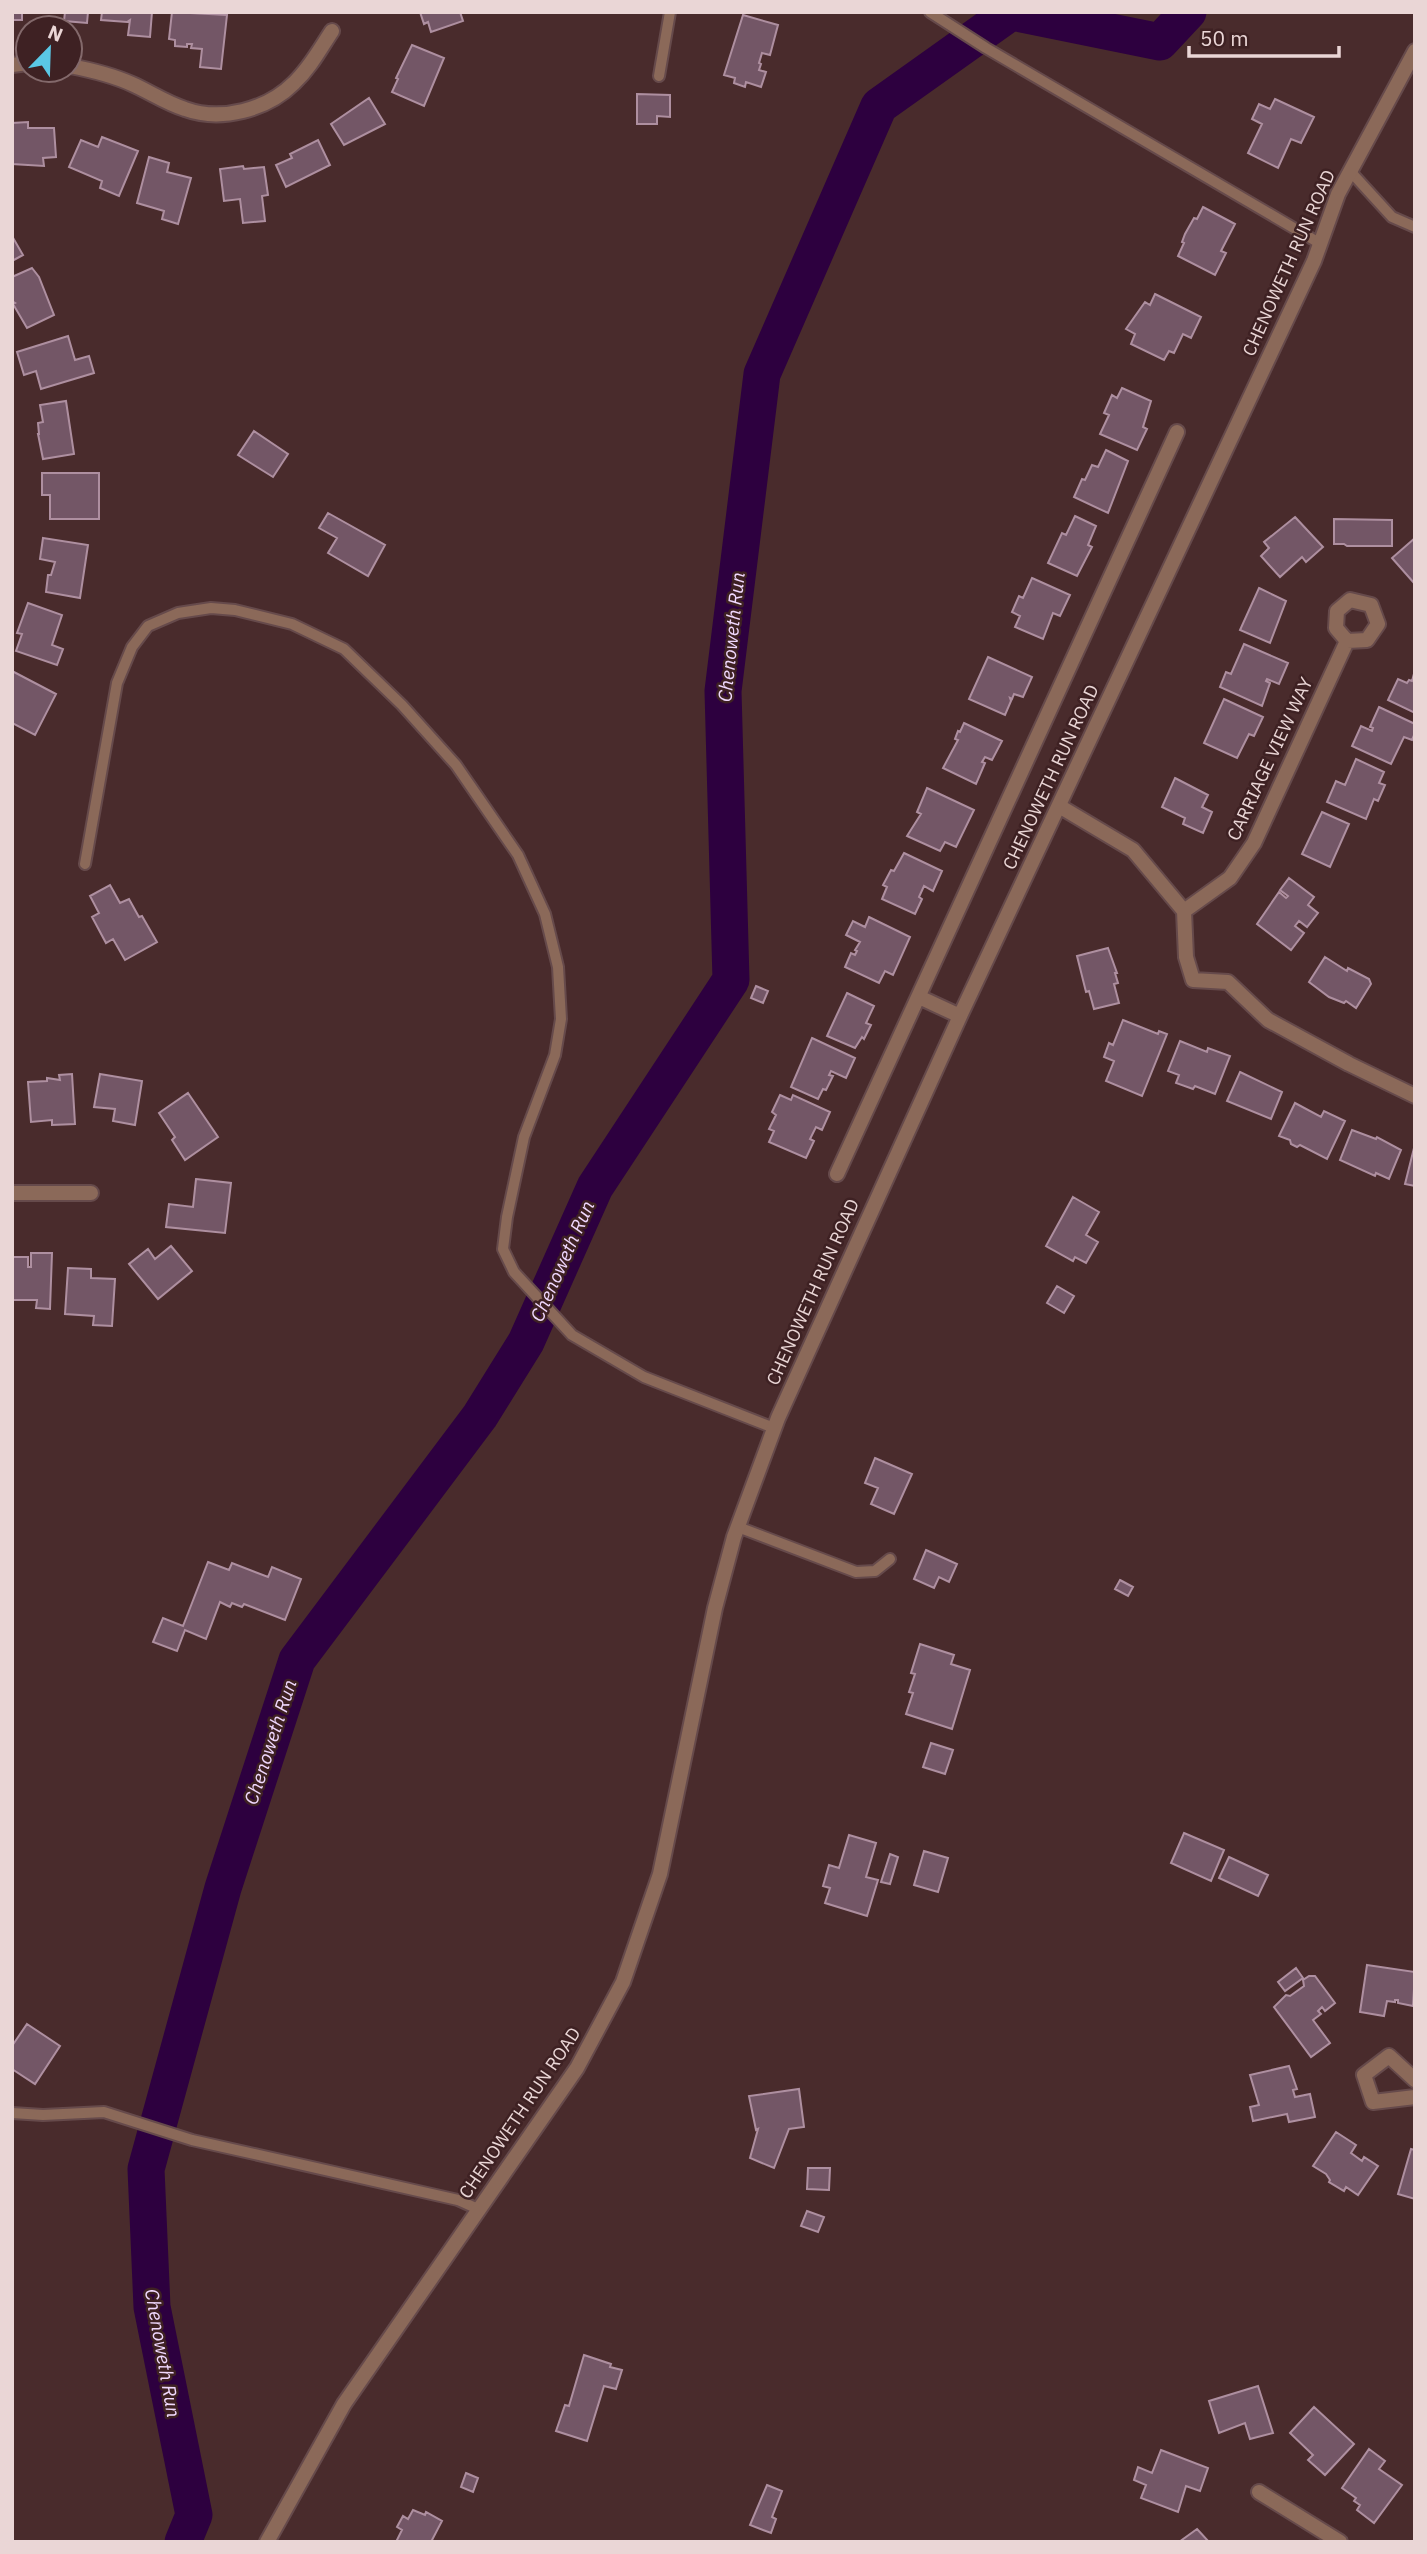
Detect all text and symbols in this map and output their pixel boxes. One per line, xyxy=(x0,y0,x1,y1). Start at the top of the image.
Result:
north arrow xyxy=(14,14,84,84)
scale bar xyxy=(1189,14,1340,58)
text: N xyxy=(45,20,67,47)
text: 50 m xyxy=(1200,24,1249,52)
street label: CHENOWETH RUN ROAD xyxy=(1237,166,1340,360)
water label: Chenoweth Run xyxy=(712,571,750,703)
street label: CARRIAGE VIEW WAY xyxy=(1222,673,1318,844)
street label: CHENOWETH RUN ROAD xyxy=(998,681,1104,873)
street label: CHENOWETH RUN ROAD xyxy=(761,1195,864,1389)
water label: Chenoweth Run xyxy=(525,1197,599,1325)
water label: Chenoweth Run xyxy=(238,1676,302,1808)
street label: CHENOWETH RUN ROAD xyxy=(454,2023,585,2203)
water label: Chenoweth Run xyxy=(140,2287,186,2419)

